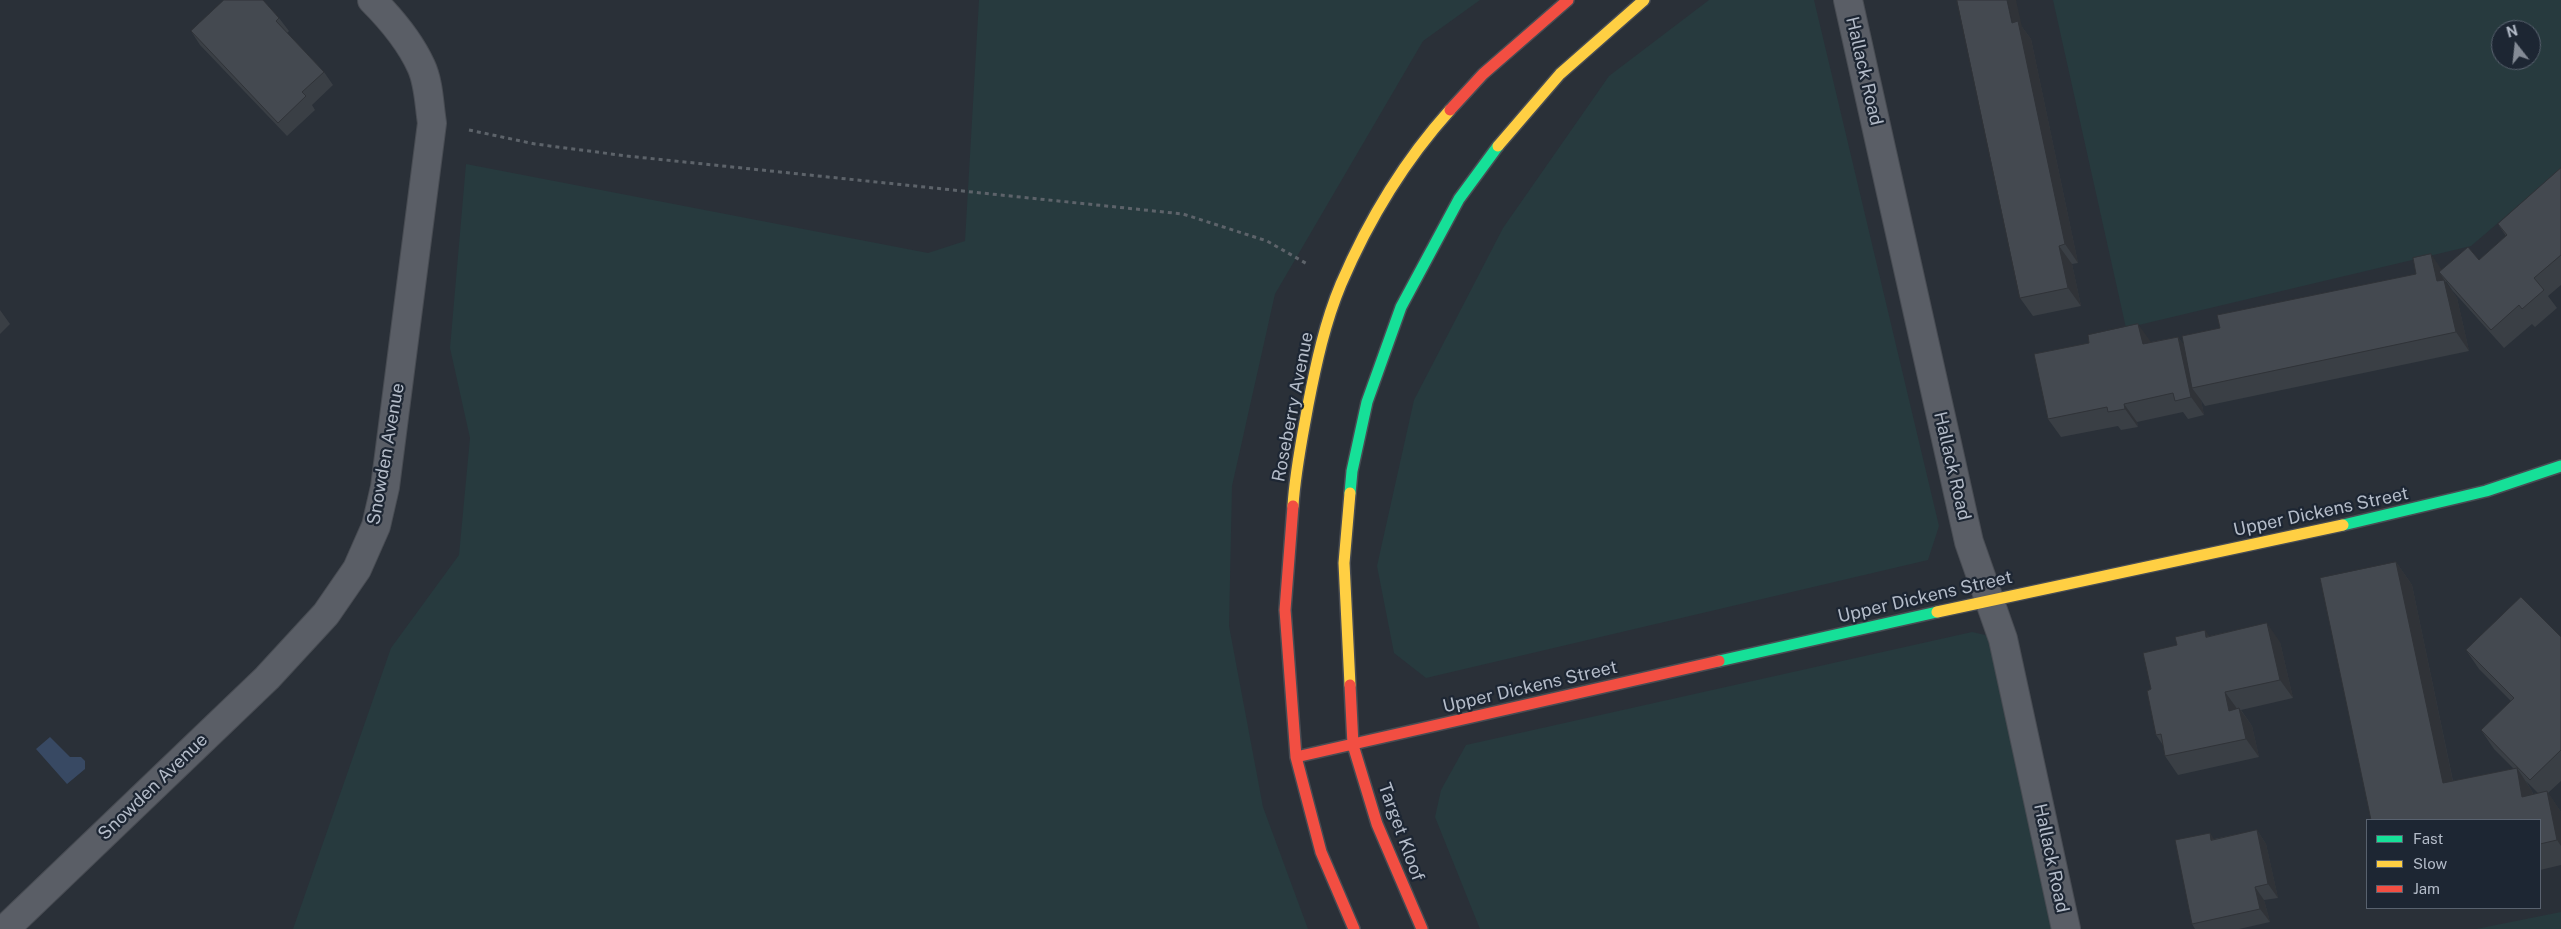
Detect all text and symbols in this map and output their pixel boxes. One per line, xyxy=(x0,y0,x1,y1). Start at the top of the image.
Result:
street label: Hallack Road xyxy=(1841,15,1887,127)
north arrow xyxy=(2491,20,2541,70)
text: N xyxy=(2505,22,2520,41)
street label: Roseberry Avenue xyxy=(1268,330,1318,484)
street label: Snowden Avenue xyxy=(363,381,409,527)
street label: Hallack Road xyxy=(1929,410,1975,522)
street label: Upper Dickens Street xyxy=(2231,483,2411,541)
street label: Upper Dickens Street xyxy=(1836,566,2014,628)
street label: Upper Dickens Street xyxy=(1441,656,1619,718)
street label: Snowden Avenue xyxy=(94,729,212,845)
street label: Target Kloof xyxy=(1373,780,1429,884)
street label: Hallack Road xyxy=(2029,801,2073,915)
legend xyxy=(2366,819,2541,909)
text: Fast xyxy=(2413,830,2443,847)
text: Slow xyxy=(2413,855,2447,872)
text: Jam xyxy=(2413,880,2440,897)

